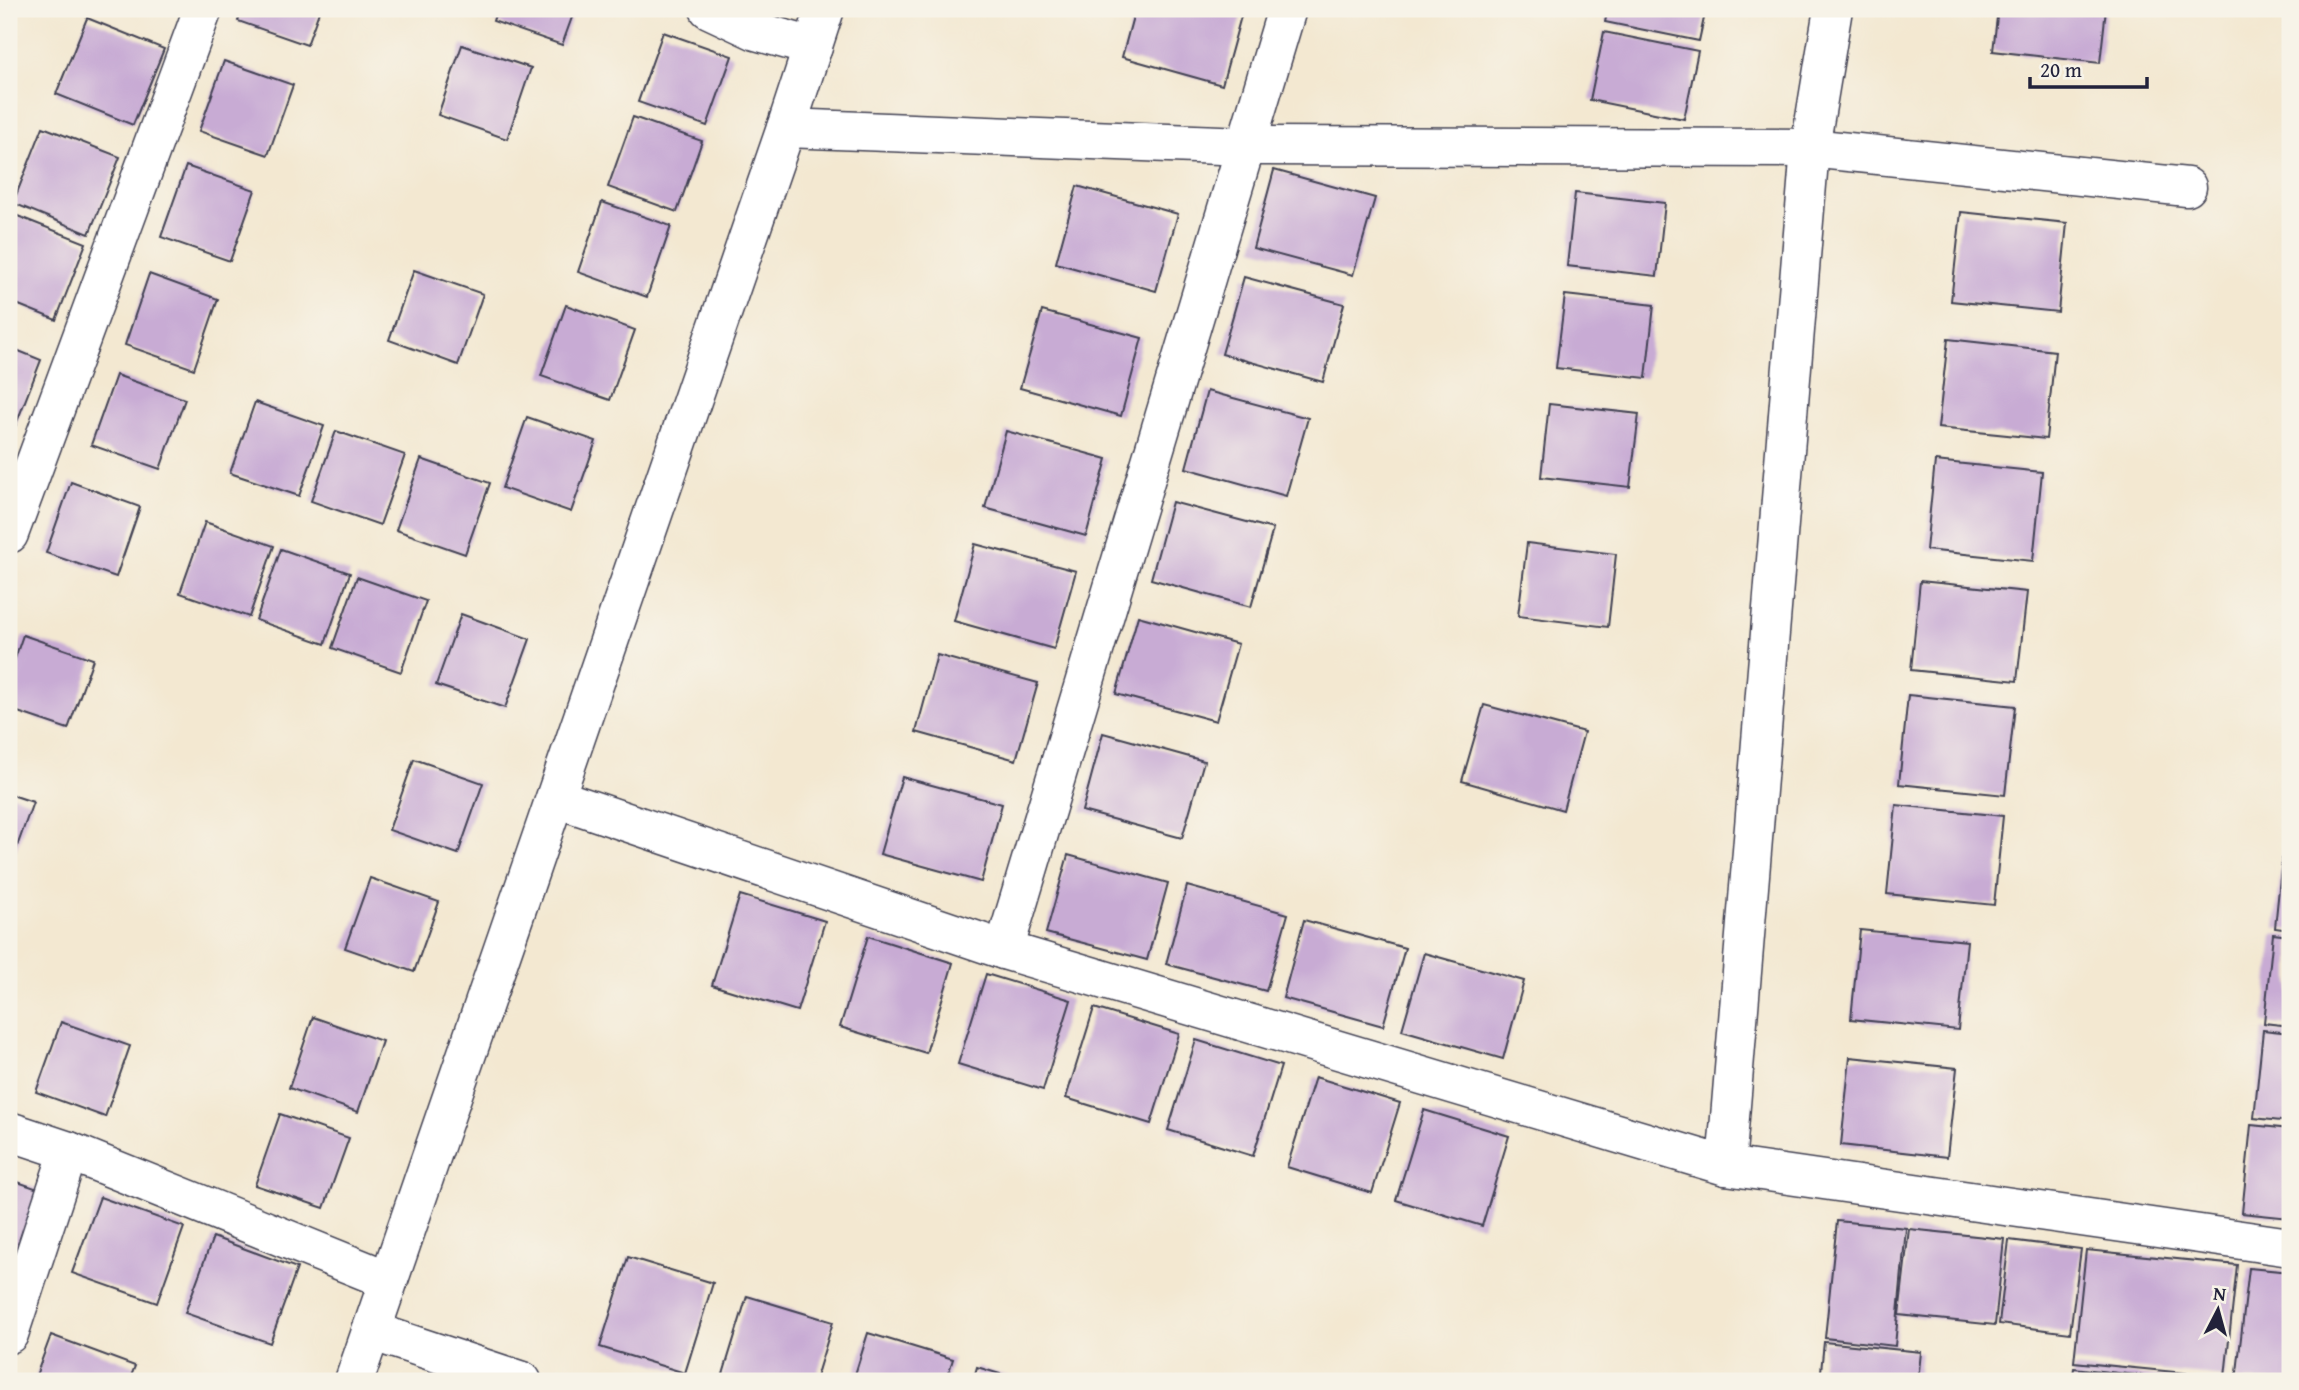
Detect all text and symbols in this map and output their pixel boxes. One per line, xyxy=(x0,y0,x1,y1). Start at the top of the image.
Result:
scale bar xyxy=(2030,46,2147,90)
text: 20 m xyxy=(2040,54,2082,85)
north arrow xyxy=(2184,1274,2254,1344)
text: N xyxy=(2212,1279,2228,1308)

